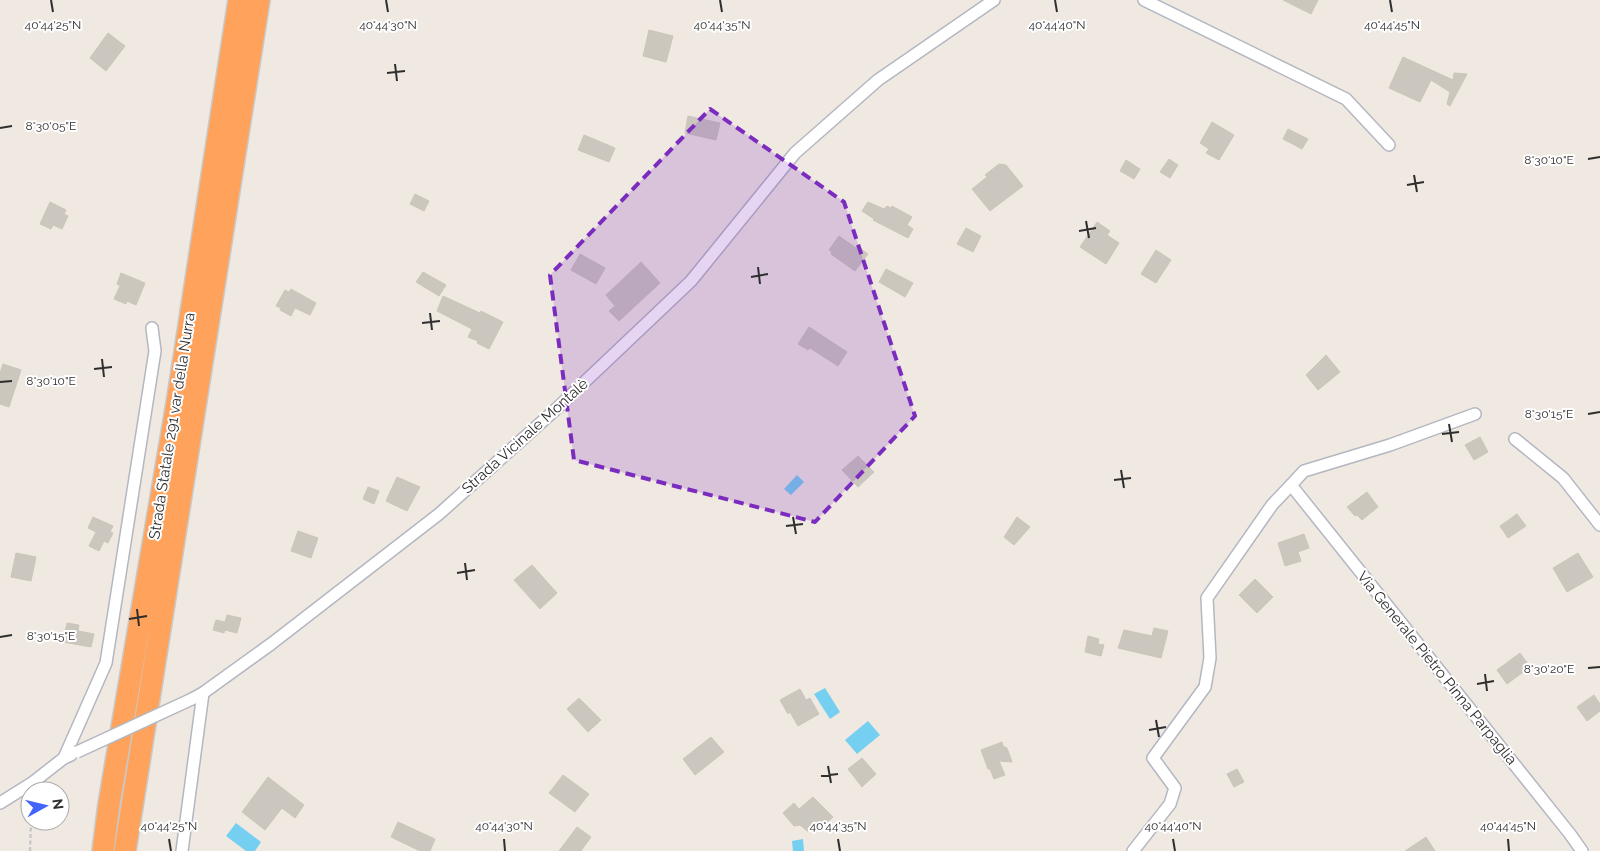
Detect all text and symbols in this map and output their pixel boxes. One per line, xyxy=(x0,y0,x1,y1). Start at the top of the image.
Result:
text: 40°44'25"N xyxy=(25,18,81,32)
text: 40°44'30"N xyxy=(359,18,417,32)
text: 40°44'35"N xyxy=(694,18,750,32)
text: 40°44'40"N xyxy=(1029,18,1085,32)
text: 40°44'45"N xyxy=(1364,18,1420,32)
text: 8°30'05"E xyxy=(26,119,76,133)
text: 8°30'10"E xyxy=(1524,153,1574,167)
street label: Strada Statale 291 var della Nurra xyxy=(145,311,199,541)
text: 8°30'10"E xyxy=(26,374,76,388)
street label: Strada Vicinale Montalè xyxy=(458,374,592,497)
text: 8°30'15"E xyxy=(1525,407,1573,421)
street label: Via Generale Pietro Pinna Parpaglia xyxy=(1353,568,1521,768)
text: 8°30'15"E xyxy=(27,629,75,643)
text: 8°30'20"E xyxy=(1524,662,1574,676)
north arrow xyxy=(20,781,70,831)
text: N xyxy=(49,798,67,811)
text: 40°44'25"N xyxy=(141,819,197,833)
text: 40°44'30"N xyxy=(475,819,533,833)
text: 40°44'35"N xyxy=(810,819,866,833)
text: 40°44'40"N xyxy=(1145,819,1201,833)
text: 40°44'45"N xyxy=(1480,819,1536,833)

